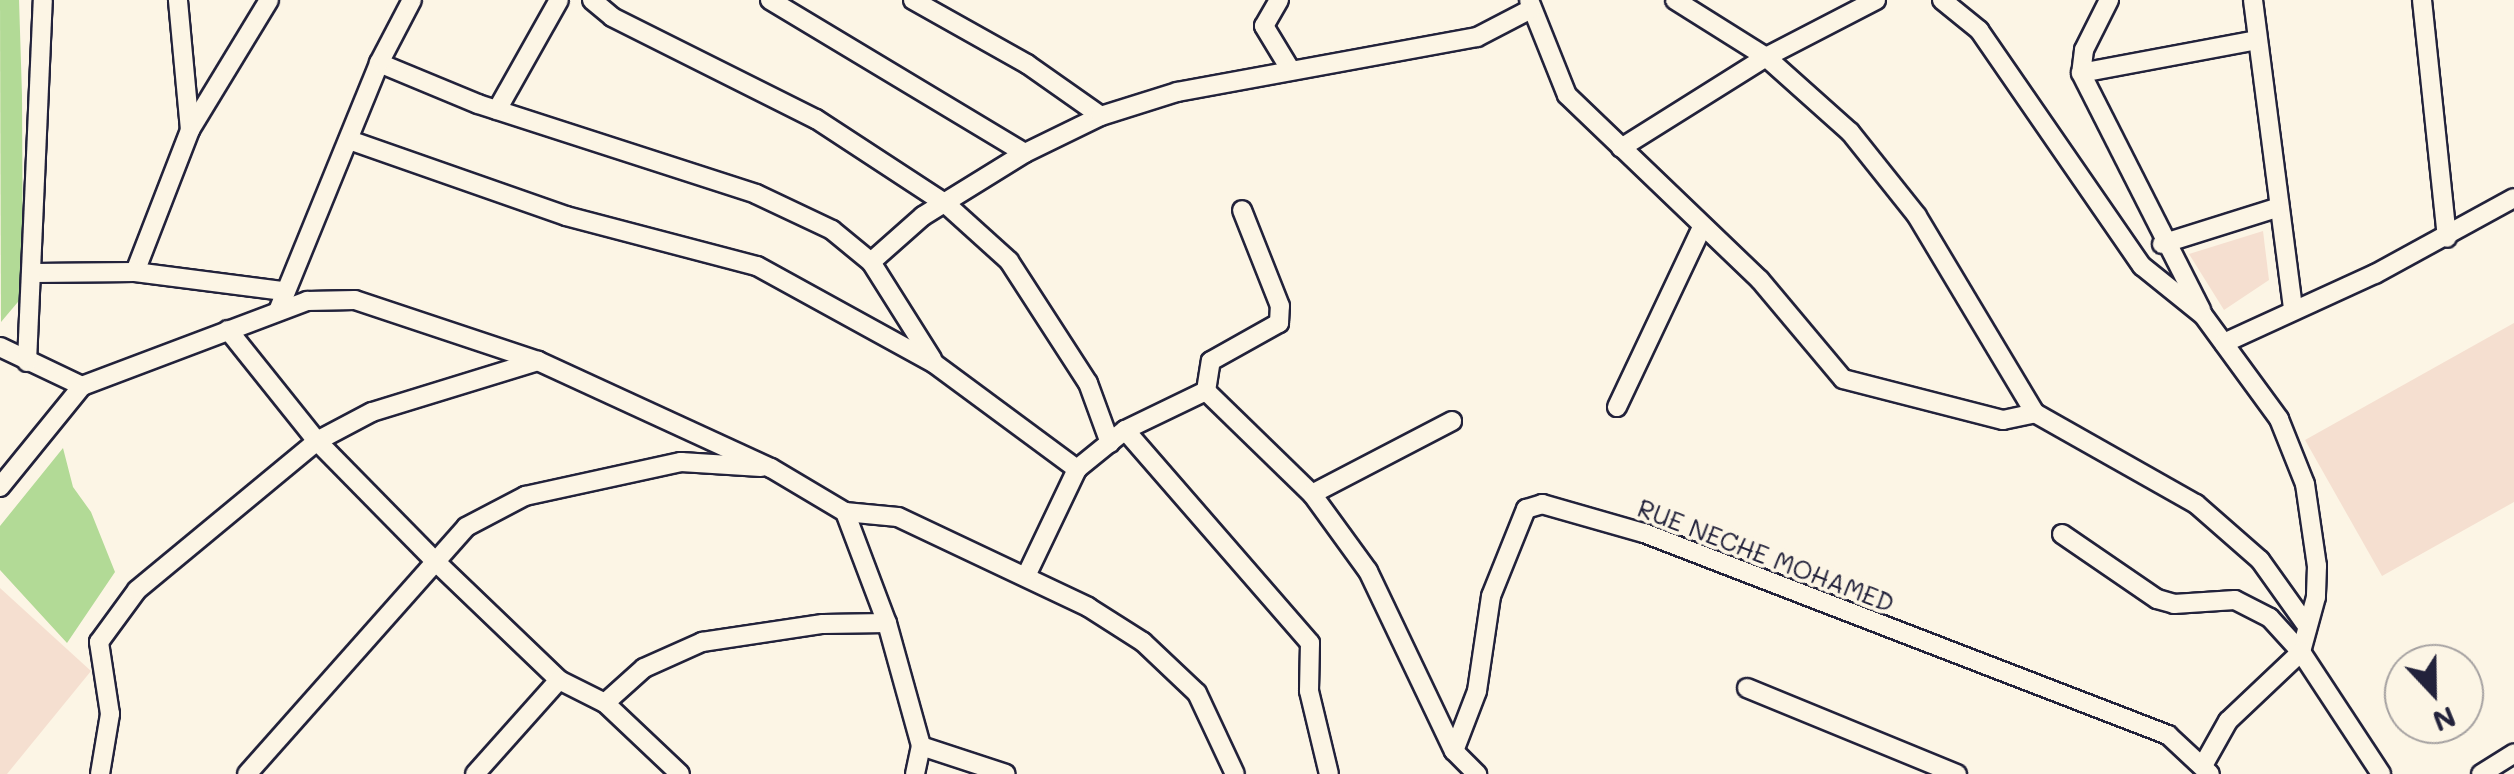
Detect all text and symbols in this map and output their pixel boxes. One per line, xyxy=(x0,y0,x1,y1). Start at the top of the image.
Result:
street label: RUE NECHE MOHAMED xyxy=(1634,492,1898,618)
north arrow xyxy=(2384,644,2484,744)
text: N xyxy=(2428,699,2461,741)

